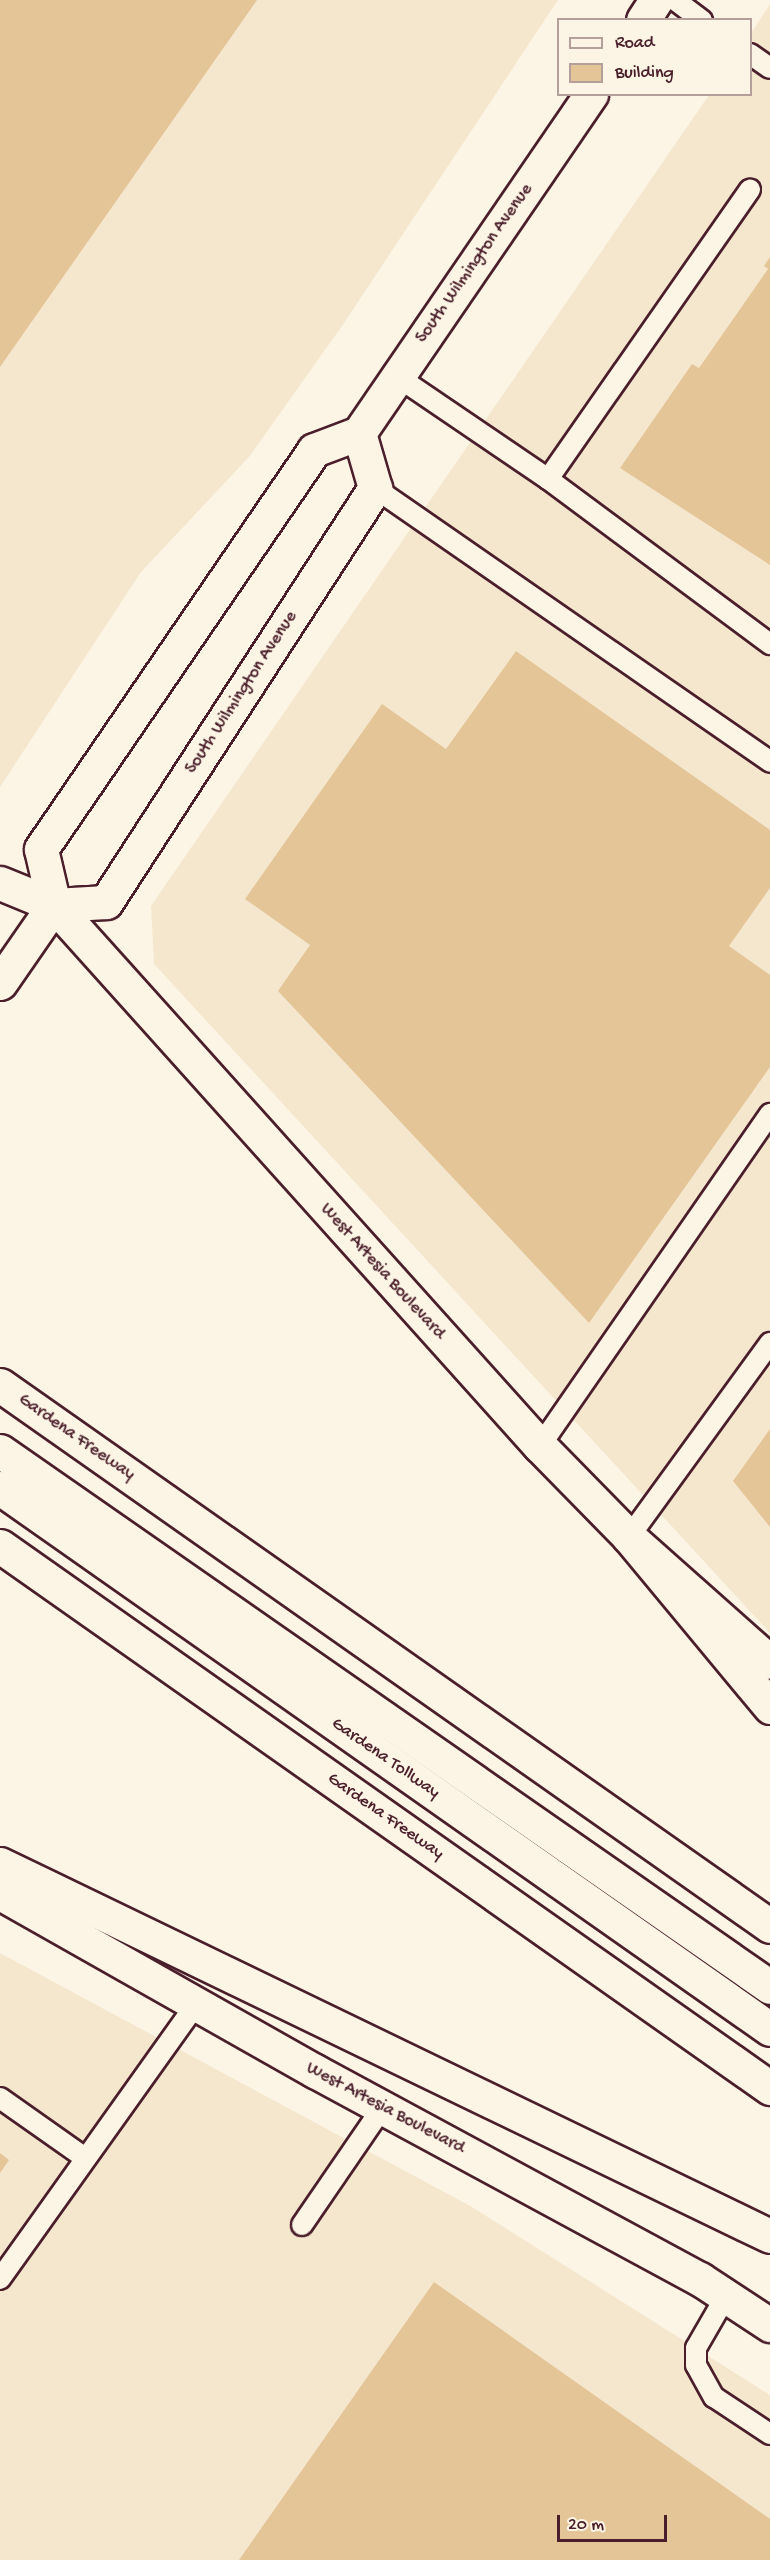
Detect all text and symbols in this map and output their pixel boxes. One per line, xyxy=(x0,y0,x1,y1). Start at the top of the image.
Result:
legend xyxy=(557,18,752,96)
text: Road xyxy=(615,33,654,54)
text: Building xyxy=(615,63,674,84)
street label: South Wilmington Avenue xyxy=(412,180,538,348)
street label: South Wilmington Avenue xyxy=(181,608,303,778)
street label: West Artesia Boulevard xyxy=(315,1199,449,1345)
street label: Gardena Freeway xyxy=(14,1390,138,1486)
street label: Gardena Tollway xyxy=(327,1714,443,1804)
street label: Gardena Freeway xyxy=(323,1769,447,1865)
street label: West Artesia Boulevard xyxy=(302,2058,468,2160)
scale bar xyxy=(560,2503,670,2541)
text: 20 m xyxy=(568,2515,604,2536)

